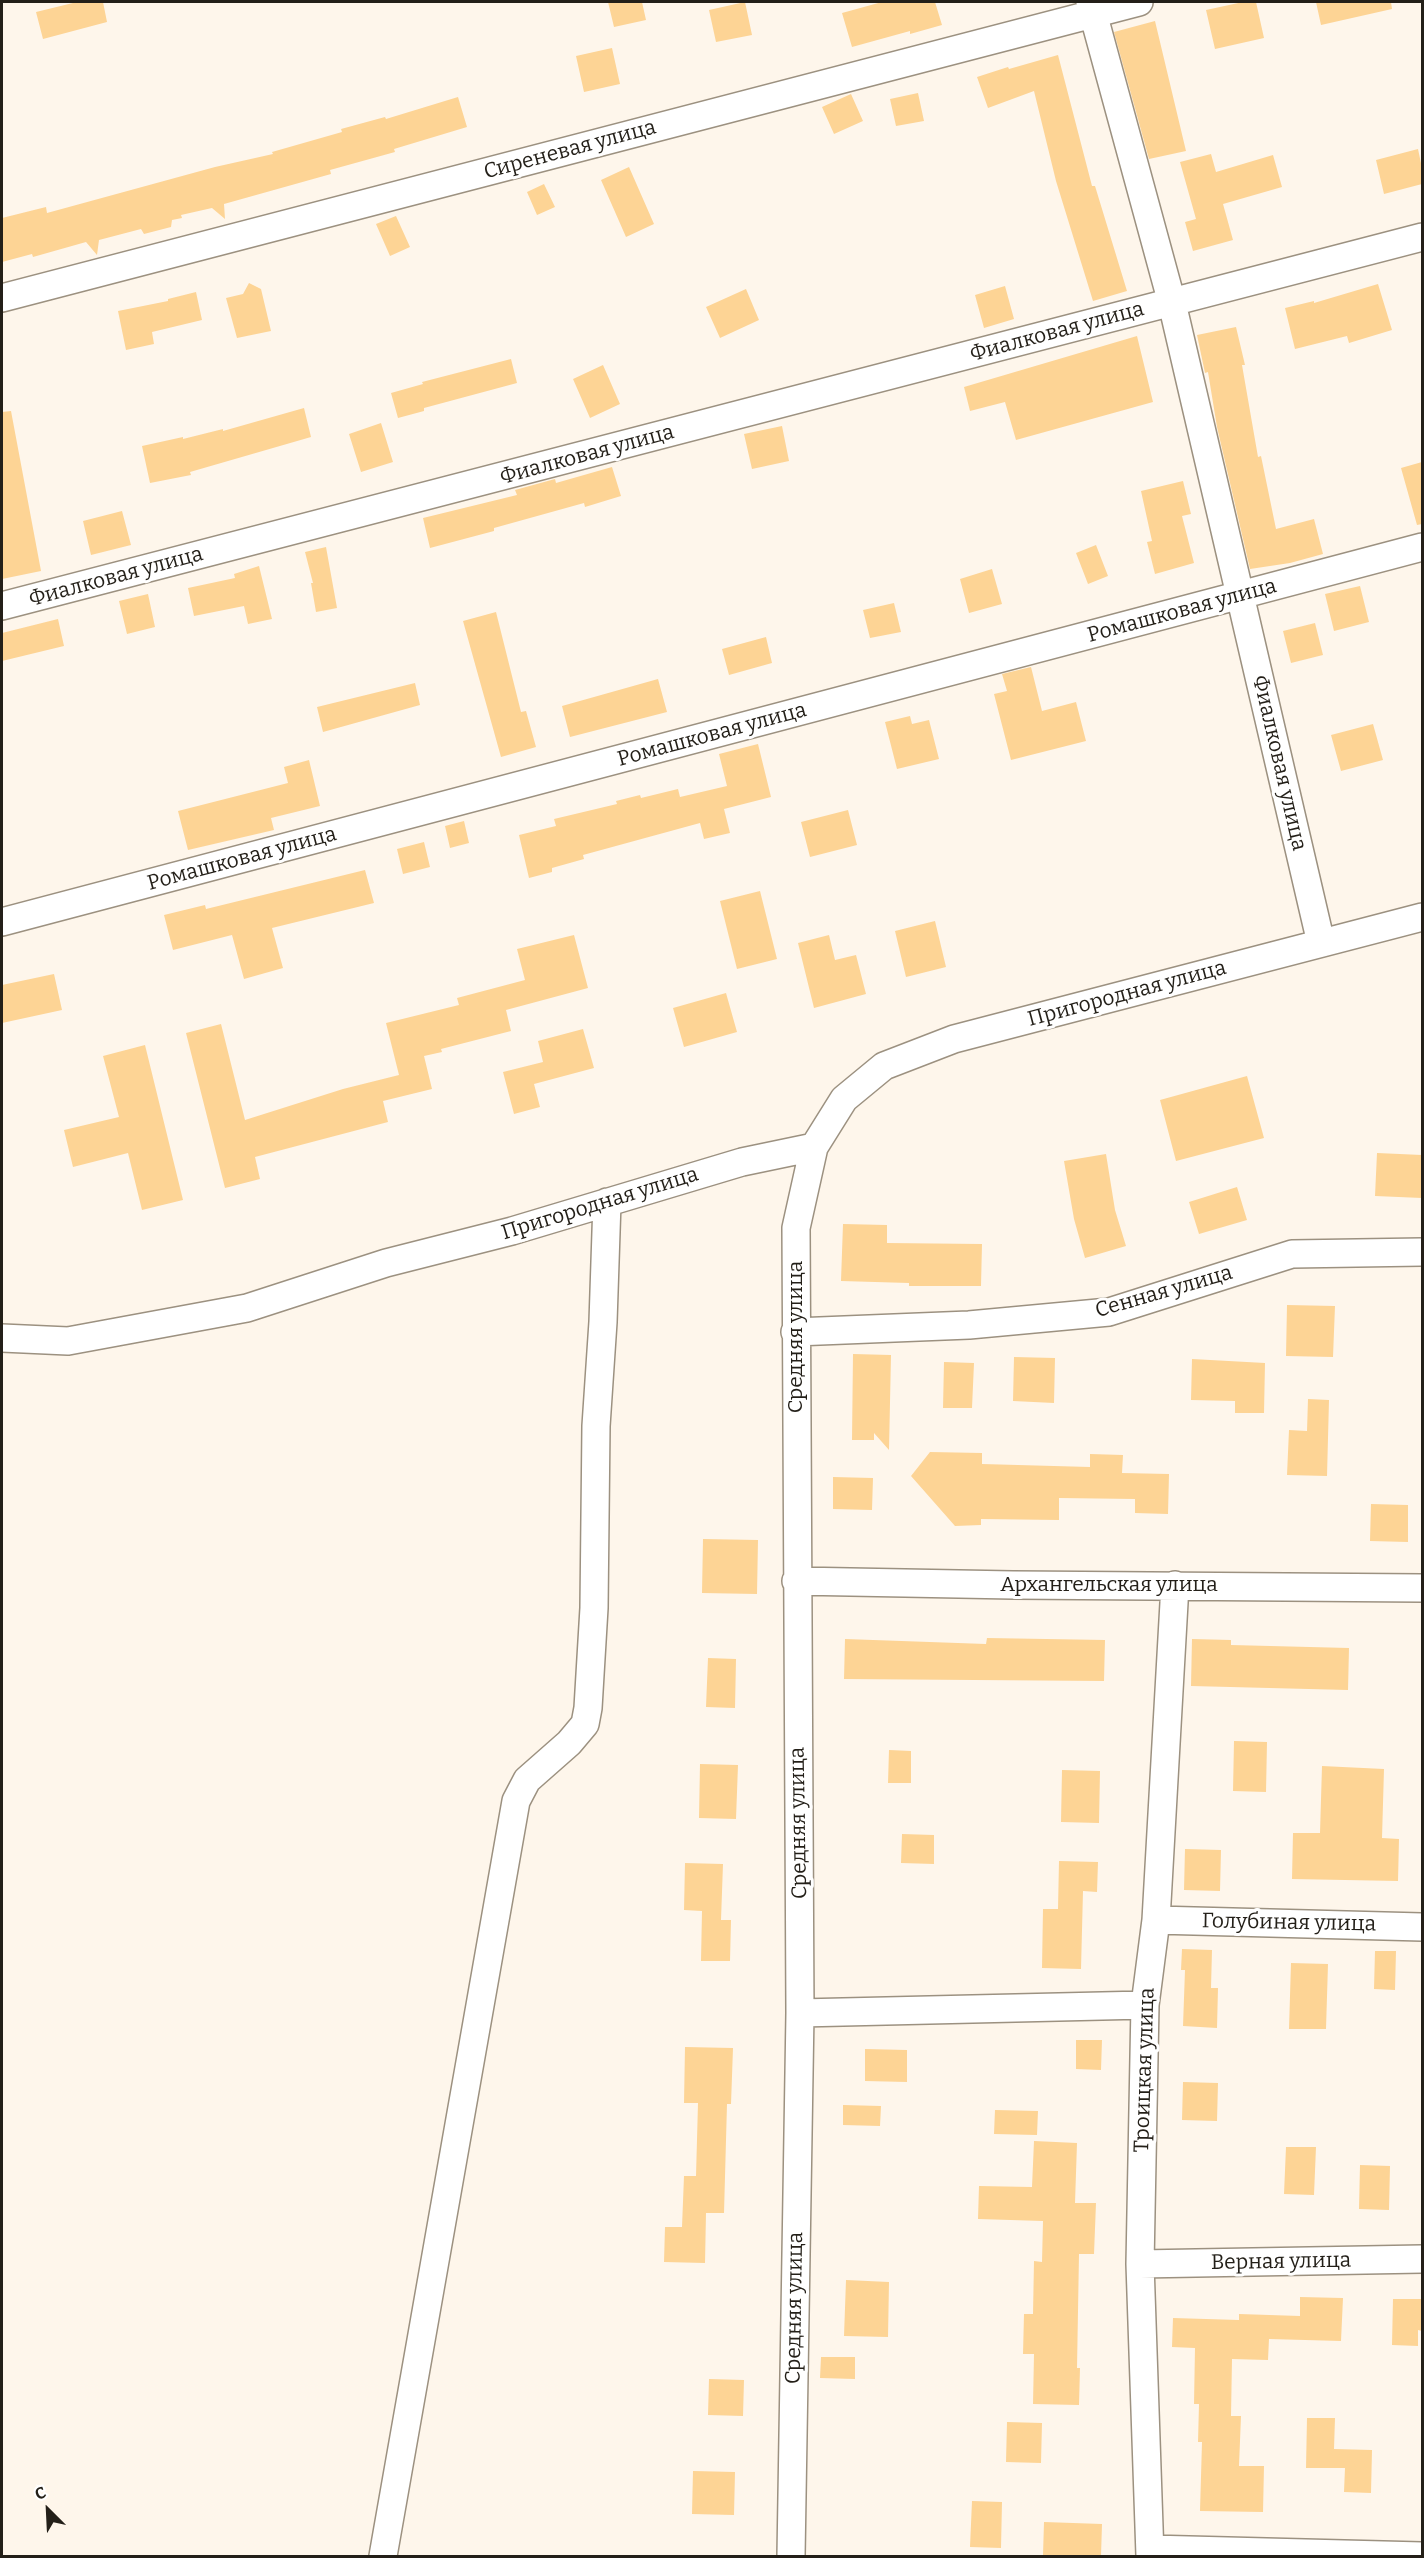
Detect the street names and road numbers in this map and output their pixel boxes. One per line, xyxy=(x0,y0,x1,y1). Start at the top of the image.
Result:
street label: Сиреневая улица xyxy=(481,115,659,185)
street label: Фиалковая улица xyxy=(967,297,1147,367)
street label: Фиалковая улица xyxy=(497,420,677,490)
street label: Фиалковая улица xyxy=(26,542,206,612)
street label: Ромашковая улица xyxy=(1085,574,1279,648)
street label: Фиалковая улица xyxy=(1247,673,1311,853)
street label: Ромашковая улица xyxy=(615,698,809,772)
street label: Ромашковая улица xyxy=(145,822,339,896)
street label: Пригородная улица xyxy=(1025,955,1229,1033)
street label: Пригородная улица xyxy=(499,1162,701,1246)
street label: Сенная улица xyxy=(1093,1260,1235,1324)
street label: Средняя улица xyxy=(783,1261,809,1413)
street label: Архангельская улица xyxy=(1000,1572,1218,1598)
street label: Средняя улица xyxy=(785,1747,813,1899)
street label: Голубиная улица xyxy=(1202,1909,1376,1937)
street label: Троицкая улица xyxy=(1130,1987,1160,2153)
street label: Средняя улица xyxy=(781,2232,809,2384)
street label: Верная улица xyxy=(1211,2248,1351,2276)

